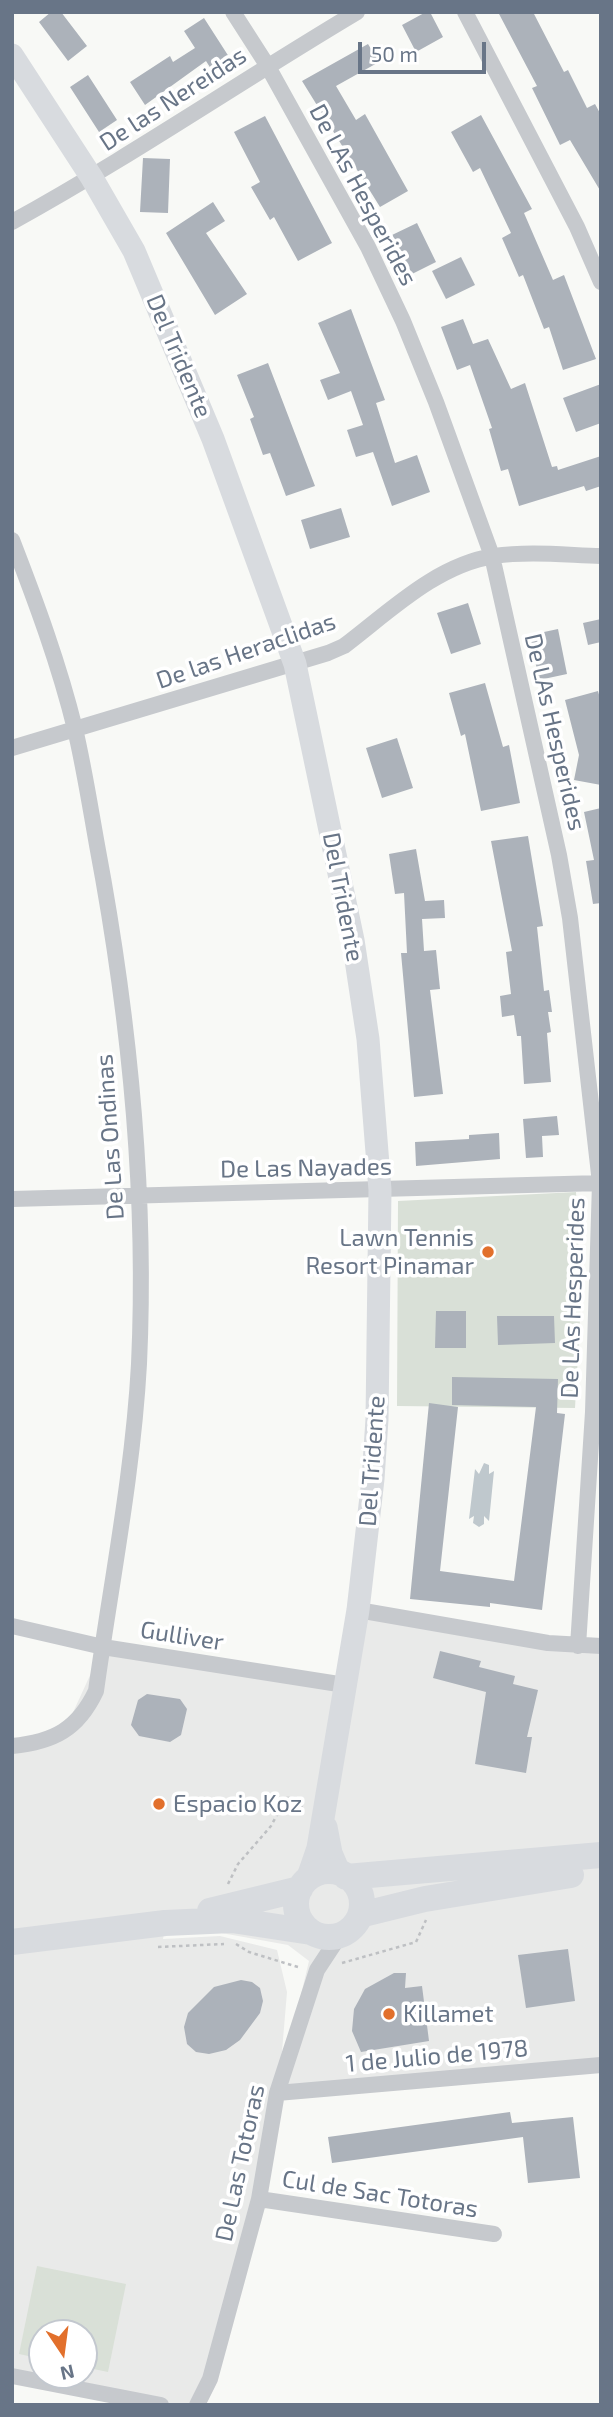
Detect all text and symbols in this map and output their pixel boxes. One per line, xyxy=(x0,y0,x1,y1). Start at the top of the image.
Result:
scale bar xyxy=(361,28,489,72)
street label: De las Nereidas xyxy=(94,41,252,157)
text: 50 m xyxy=(371,41,418,66)
street label: De LAs Hesperides xyxy=(303,99,423,291)
street label: Del Tridente xyxy=(140,290,218,422)
street label: De las Heraclidas xyxy=(153,607,339,695)
street label: De LAs Hesperides xyxy=(518,631,592,833)
street label: Del Tridente xyxy=(316,830,370,964)
street label: De Las Ondinas xyxy=(90,1053,130,1221)
street label: De Las Nayades xyxy=(220,1152,392,1184)
street label: De LAs Hesperides xyxy=(555,1197,591,1399)
place label: Lawn Tennis Resort Pinamar xyxy=(305,1224,474,1280)
marker: Lawn Tennis Resort Pinamar xyxy=(480,1244,496,1260)
street label: Del Tridente xyxy=(353,1395,391,1527)
street label: Gulliver xyxy=(138,1615,226,1657)
place label: Espacio Koz xyxy=(173,1790,302,1818)
marker: Espacio Koz xyxy=(151,1796,167,1812)
place label: Killamet xyxy=(403,2000,494,2028)
marker: Killamet xyxy=(381,2006,397,2022)
street label: 1 de Julio de 1978 xyxy=(345,2034,529,2078)
street label: De Las Totoras xyxy=(209,2082,271,2244)
street label: Cul de Sac Totoras xyxy=(280,2164,480,2224)
north arrow xyxy=(28,2319,98,2389)
text: N xyxy=(58,2360,77,2386)

